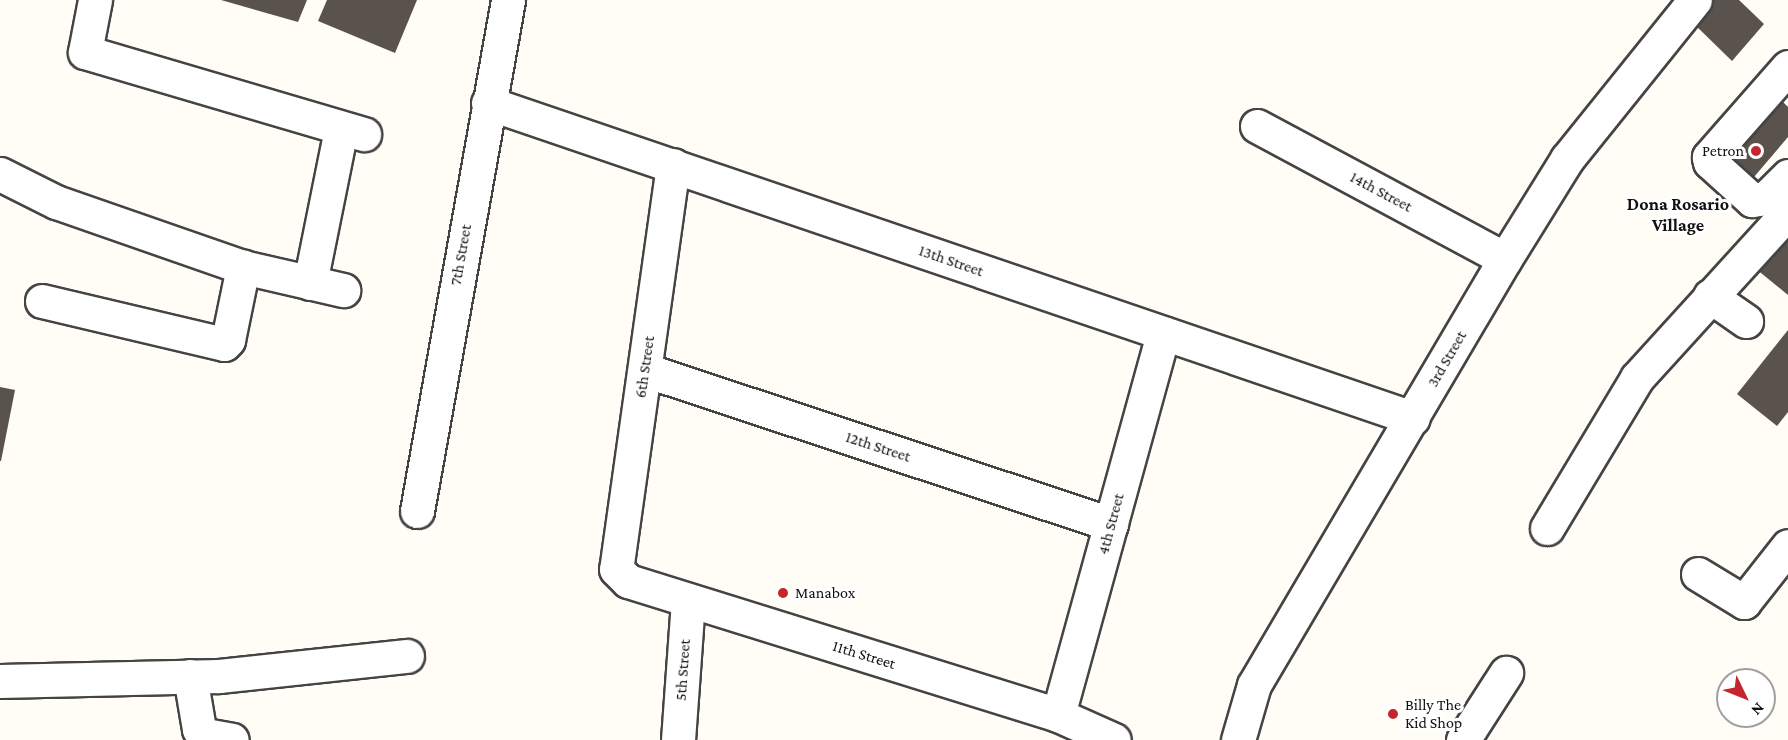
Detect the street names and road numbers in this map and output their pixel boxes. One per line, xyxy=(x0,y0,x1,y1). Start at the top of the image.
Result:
street label: 14th Street xyxy=(1347,168,1415,216)
street label: 7th Street xyxy=(446,223,476,287)
street label: 13th Street xyxy=(916,241,986,281)
street label: 3rd Street xyxy=(1423,327,1471,391)
street label: 6th Street xyxy=(631,335,659,399)
street label: 12th Street xyxy=(843,427,913,467)
street label: 4th Street xyxy=(1094,491,1128,557)
street label: 11th Street xyxy=(830,636,898,674)
street label: 5th Street xyxy=(671,638,695,702)

